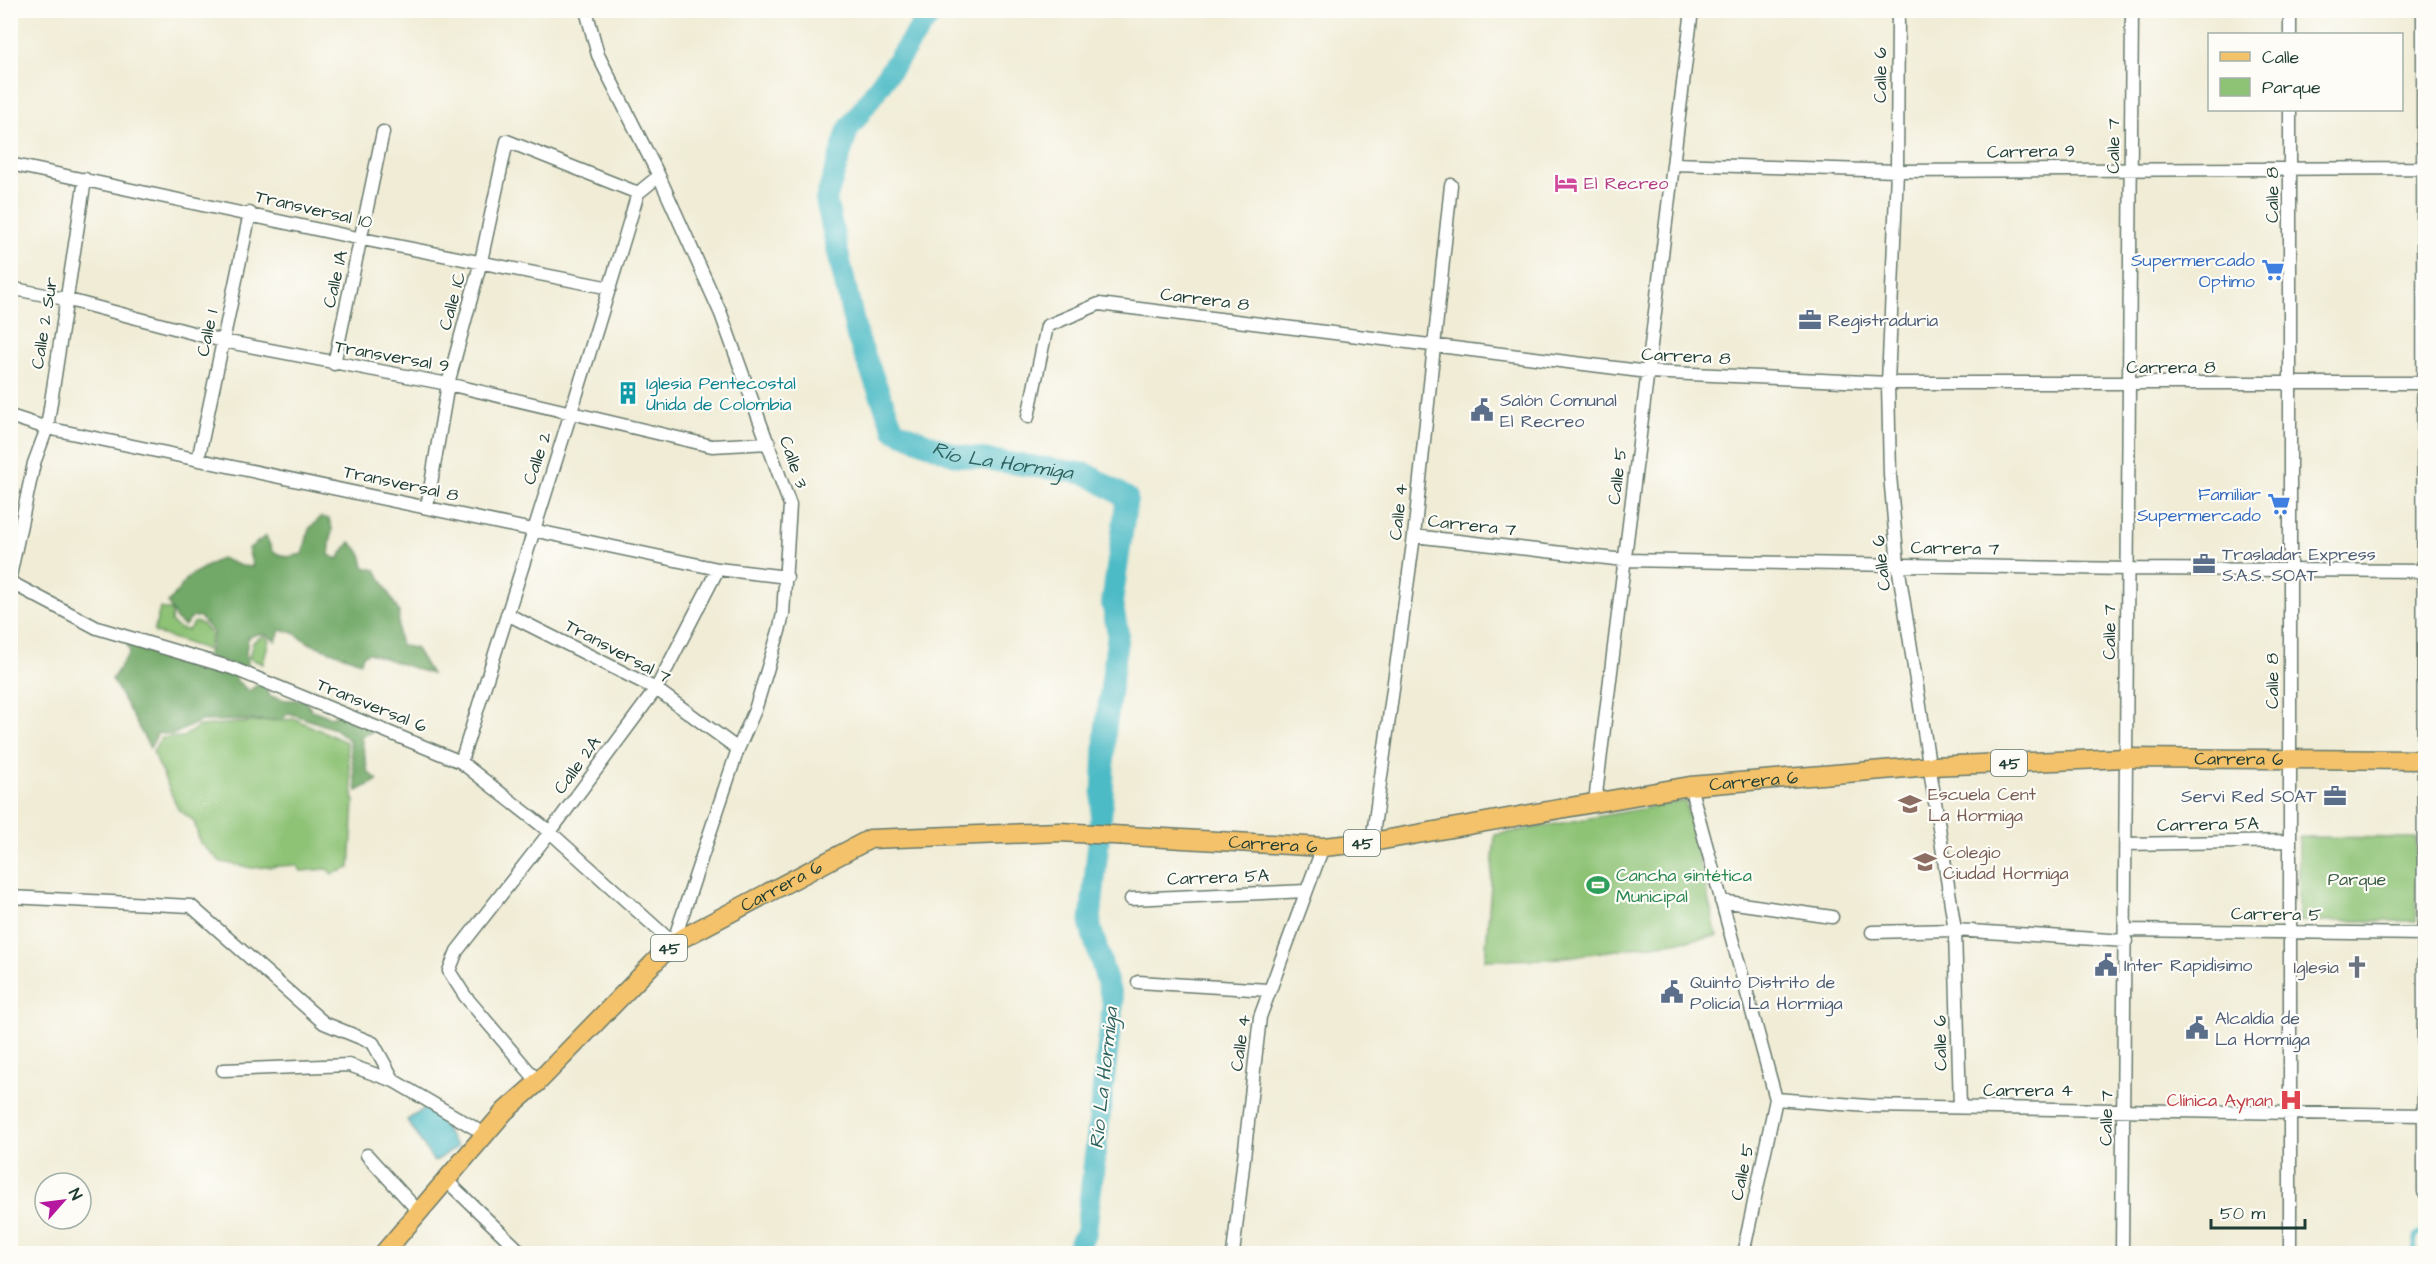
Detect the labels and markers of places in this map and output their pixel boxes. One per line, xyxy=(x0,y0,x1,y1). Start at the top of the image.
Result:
hotel icon: El Recreo xyxy=(1553,170,1579,196)
place label: El Recreo xyxy=(1584,171,1668,196)
place label: Supermercado Optimo xyxy=(2131,248,2255,294)
supermarket icon: Supermercado Optimo xyxy=(2260,257,2286,283)
office icon: Registraduria xyxy=(1797,307,1823,333)
place label: Registraduria xyxy=(1828,308,1938,334)
place label: Iglesia Pentecostal Unida de Colombia xyxy=(646,371,796,417)
building icon: Iglesia Pentecostal Unida de Colombia xyxy=(615,380,641,406)
place label: Salón Comunal El Recreo xyxy=(1500,388,1617,434)
public building icon: Salón Comunal El Recreo xyxy=(1469,397,1495,423)
place label: Familiar Supermercado xyxy=(2137,482,2261,528)
supermarket icon: Familiar Supermercado xyxy=(2266,491,2292,517)
place label: Trasladar Express S.A.S. SOAT xyxy=(2222,542,2376,588)
office icon: Trasladar Express S.A.S. SOAT xyxy=(2191,551,2217,577)
place label: Escuela Cent La Hormiga xyxy=(1928,782,2037,829)
office icon: Servi Red SOAT xyxy=(2322,783,2348,809)
place label: Servi Red SOAT xyxy=(2181,784,2318,809)
school or university icon: Escuela Cent La Hormiga xyxy=(1897,791,1923,817)
place label: Colegio Ciudad Hormiga xyxy=(1943,840,2069,887)
school or university icon: Colegio Ciudad Hormiga xyxy=(1912,849,1938,875)
place label: Cancha sintética Municipal xyxy=(1616,863,1752,909)
sports icon: Cancha sintética Municipal xyxy=(1585,872,1611,898)
public building icon: Inter Rapidisimo xyxy=(2093,952,2119,978)
place label: Inter Rapidisimo xyxy=(2124,953,2252,978)
church icon: Iglesia xyxy=(2344,954,2370,980)
place label: Iglesia xyxy=(2294,955,2339,981)
place label: Quinto Distrito de Policía La Hormiga xyxy=(1690,970,1843,1017)
public building icon: Quinto Distrito de Policía La Hormiga xyxy=(1659,979,1685,1005)
place label: Alcaldía de La Hormiga xyxy=(2215,1006,2310,1053)
public building icon: Alcaldía de La Hormiga xyxy=(2184,1015,2210,1041)
hospital icon: Clínica Aynan xyxy=(2278,1087,2304,1113)
place label: Clínica Aynan xyxy=(2167,1088,2273,1114)

